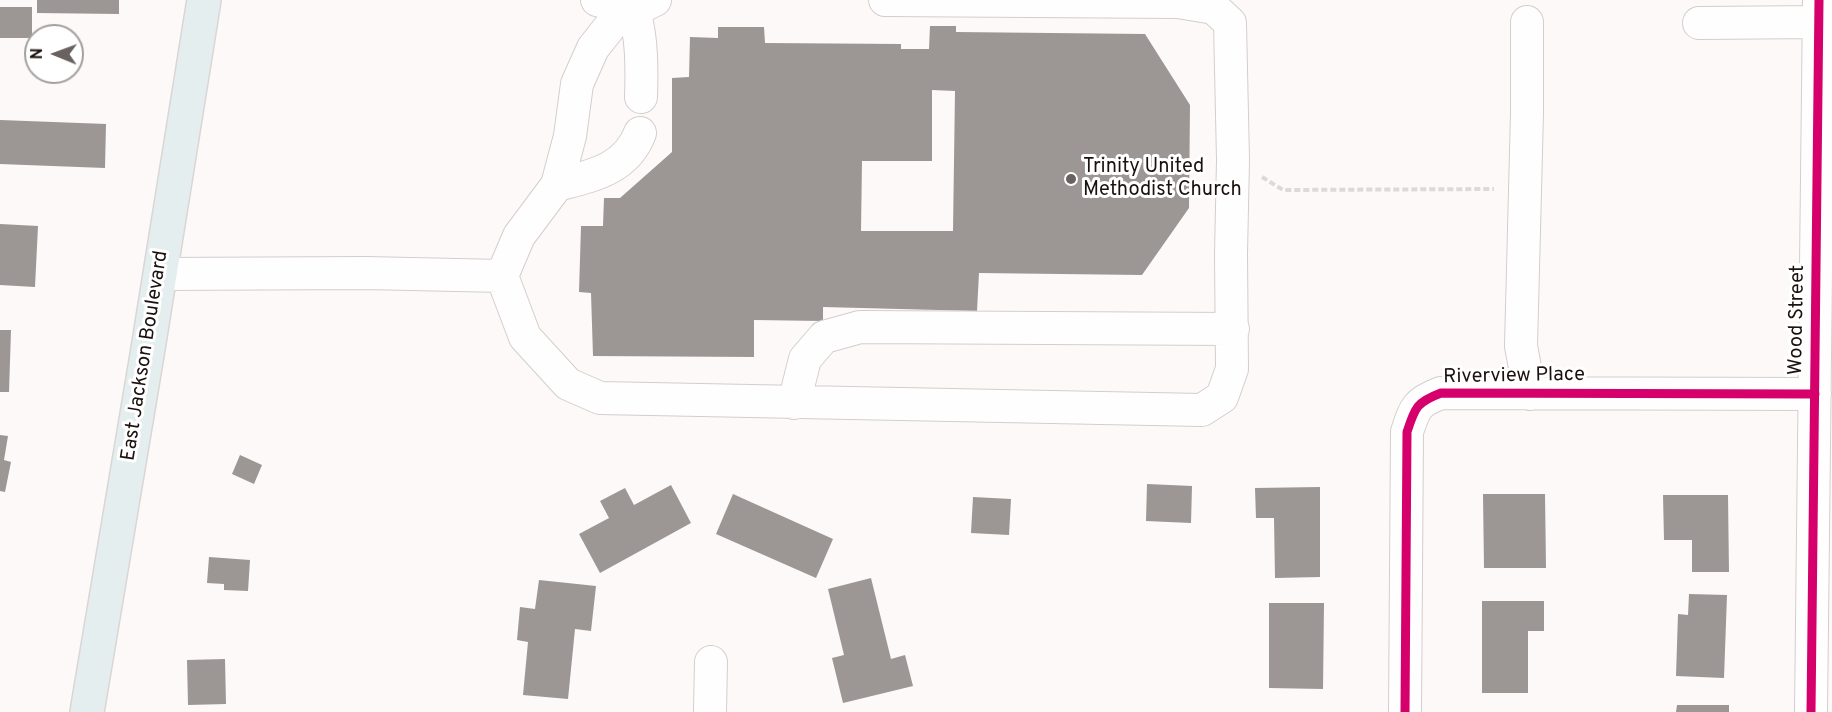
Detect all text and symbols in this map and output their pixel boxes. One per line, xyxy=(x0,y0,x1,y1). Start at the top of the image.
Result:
north arrow xyxy=(24,24,84,84)
text: N xyxy=(28,48,48,60)
place label: Trinity United Methodist Church xyxy=(1083,156,1242,203)
marker: Trinity United Methodist Church xyxy=(1064,172,1078,186)
street label: East Jackson Boulevard xyxy=(118,249,174,463)
street label: Wood Street xyxy=(1785,265,1811,375)
street label: Riverview Place xyxy=(1443,364,1585,390)

